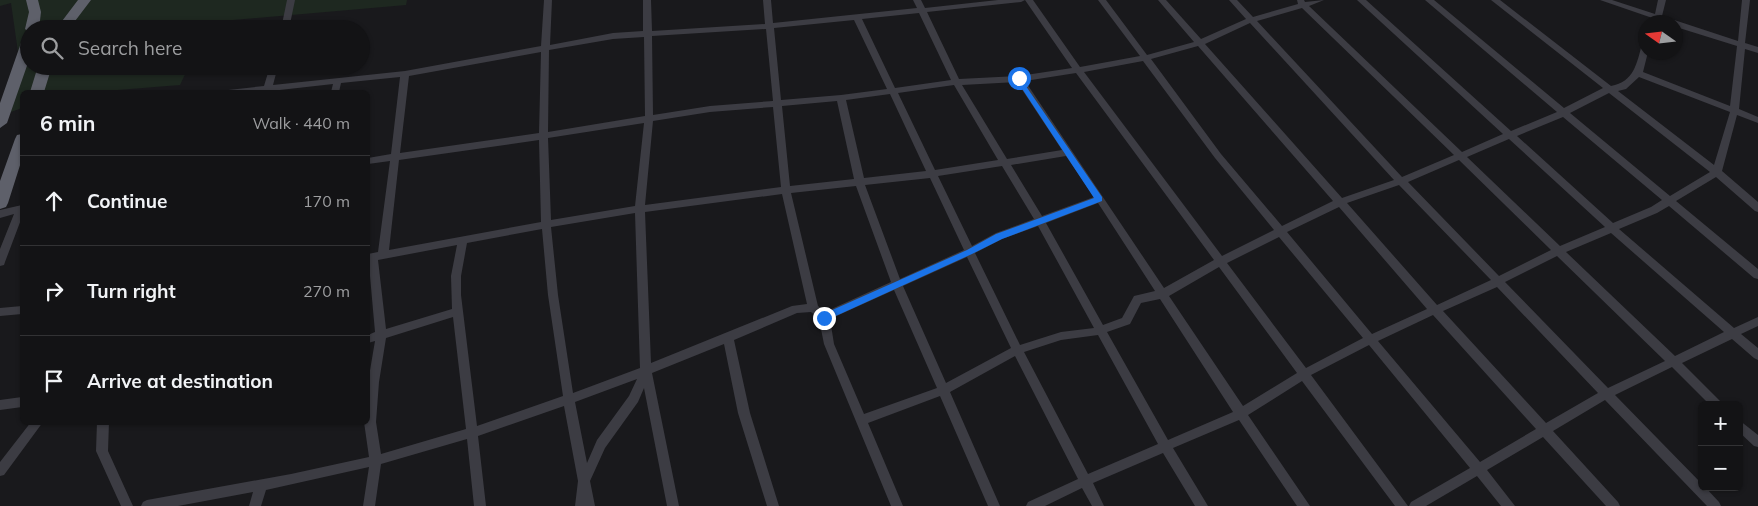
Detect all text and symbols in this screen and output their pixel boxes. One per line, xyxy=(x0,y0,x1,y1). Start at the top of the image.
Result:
north arrow xyxy=(1638,15,1683,60)
search box xyxy=(20,20,370,75)
icon: search xyxy=(38,34,66,62)
text: Search here xyxy=(78,36,182,60)
route start xyxy=(1008,67,1031,90)
text: 6 min xyxy=(40,110,95,136)
text: Walk · 440 m xyxy=(252,113,350,133)
icon: ahead xyxy=(40,187,68,215)
text: Continue xyxy=(87,189,167,213)
text: 170 m xyxy=(303,191,350,211)
icon: right xyxy=(40,277,68,305)
text: Turn right xyxy=(87,279,176,303)
text: 270 m xyxy=(303,281,350,301)
route end xyxy=(813,307,836,330)
icon: arrive xyxy=(40,367,68,395)
text: Arrive at destination xyxy=(87,369,273,393)
map controls xyxy=(1698,401,1743,491)
button: + xyxy=(1698,401,1743,446)
button: − xyxy=(1698,446,1743,491)

